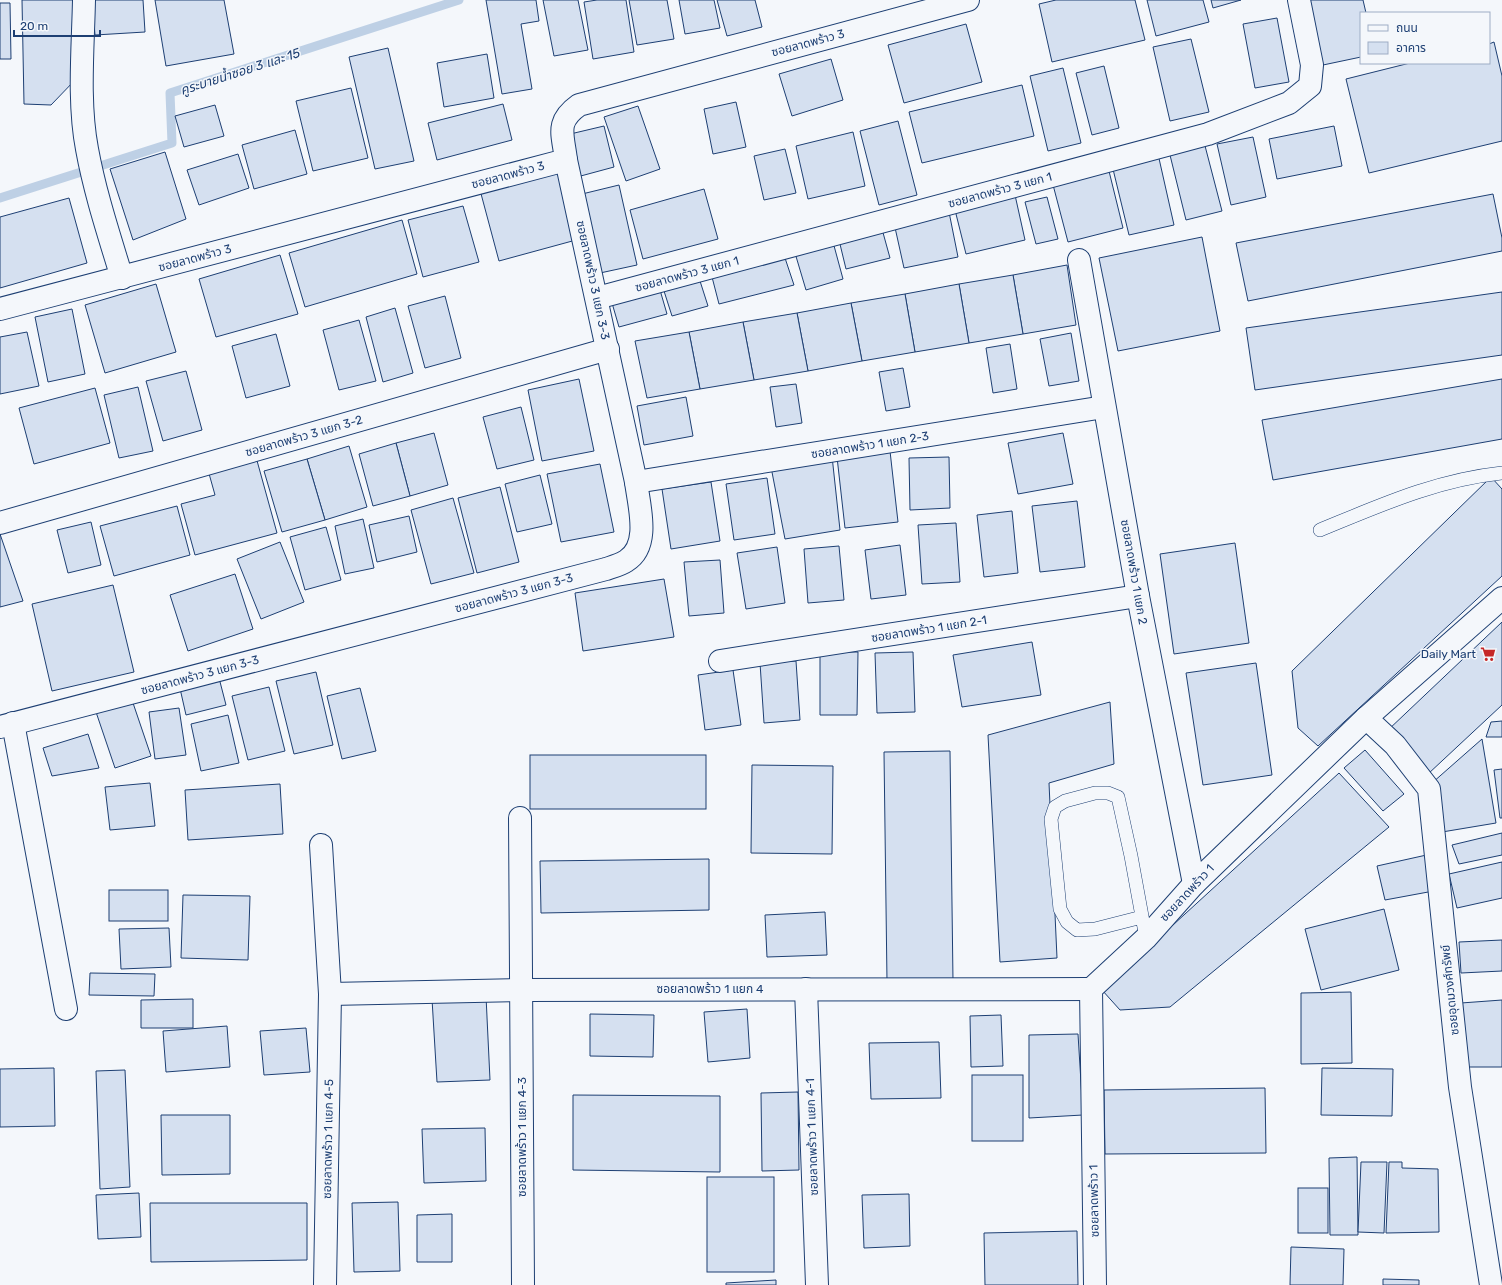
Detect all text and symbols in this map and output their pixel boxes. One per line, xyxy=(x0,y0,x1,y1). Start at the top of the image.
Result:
scale bar xyxy=(14,12,100,38)
legend xyxy=(1360,12,1490,64)
text: 20 m xyxy=(20,19,48,33)
text: ถนน xyxy=(1396,21,1418,35)
street label: ซอยลาดพร้าว 3 xyxy=(770,27,846,59)
text: อาคาร xyxy=(1396,41,1426,55)
water label: คูระบายน้ำซอย 3 และ 15 xyxy=(178,43,303,99)
street label: ซอยลาดพร้าว 3 xyxy=(470,159,546,191)
street label: ซอยลาดพร้าว 3 แยก 1 xyxy=(947,169,1053,211)
street label: ซอยลาดพร้าว 3 แยก 3-3 xyxy=(574,219,612,341)
street label: ซอยลาดพร้าว 3 xyxy=(157,242,233,274)
street label: ซอยลาดพร้าว 3 แยก 1 xyxy=(634,253,740,295)
street label: ซอยลาดพร้าว 3 แยก 3-2 xyxy=(244,413,364,459)
street label: ซอยลาดพร้าว 1 แยก 2-3 xyxy=(810,429,930,461)
street label: ซอยลาดพร้าว 1 แยก 2 xyxy=(1118,518,1150,626)
street label: ซอยลาดพร้าว 3 แยก 3-3 xyxy=(453,571,575,615)
street label: ซอยลาดพร้าว 1 แยก 2-1 xyxy=(870,613,988,645)
supermarket icon: Daily Mart xyxy=(1479,645,1497,663)
place label: Daily Mart xyxy=(1421,647,1476,661)
street label: ซอยลาดพร้าว 3 แยก 3-3 xyxy=(139,653,261,697)
street label: ซอยลาดพร้าว 1 xyxy=(1157,862,1217,924)
street label: ซอยอุดมวงศ์ทรัพย์ xyxy=(1438,944,1462,1036)
street label: ซอยลาดพร้าว 1 แยก 4 xyxy=(657,982,764,996)
street label: ซอยลาดพร้าว 1 แยก 4-3 xyxy=(515,1077,529,1197)
street label: ซอยลาดพร้าว 1 แยก 4-1 xyxy=(803,1078,821,1196)
street label: ซอยลาดพร้าว 1 แยก 4-5 xyxy=(320,1079,336,1199)
street label: ซอยลาดพร้าว 1 xyxy=(1086,1164,1102,1238)

